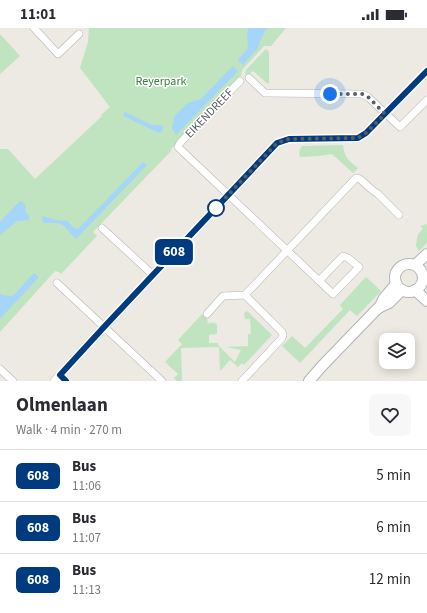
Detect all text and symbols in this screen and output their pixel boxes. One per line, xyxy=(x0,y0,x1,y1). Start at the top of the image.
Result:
text: 11:01 xyxy=(20,4,56,25)
park label: Reyerpark xyxy=(135,73,187,90)
your location xyxy=(320,84,340,104)
street label: EIKENDREEF xyxy=(181,85,238,142)
unlabelled marker xyxy=(207,199,225,217)
line badge: 608 xyxy=(151,239,197,265)
text: 608 xyxy=(163,242,185,262)
map controls xyxy=(379,333,415,369)
button: layers xyxy=(379,333,415,369)
text: Olmenlaan xyxy=(16,392,108,419)
button: heart xyxy=(369,394,411,436)
text: Walk · 4 min · 270 m xyxy=(16,421,122,439)
text: Bus xyxy=(72,456,96,477)
text: 5 min xyxy=(376,465,411,486)
text: 608 xyxy=(27,466,49,486)
text: 11:06 xyxy=(72,477,101,495)
text: Bus xyxy=(72,508,96,529)
text: 6 min xyxy=(376,517,411,538)
text: 608 xyxy=(27,518,49,538)
text: 11:07 xyxy=(72,529,101,547)
text: Bus xyxy=(72,560,96,581)
text: 12 min xyxy=(369,569,411,590)
text: 608 xyxy=(27,570,49,590)
text: 11:13 xyxy=(72,581,101,599)

